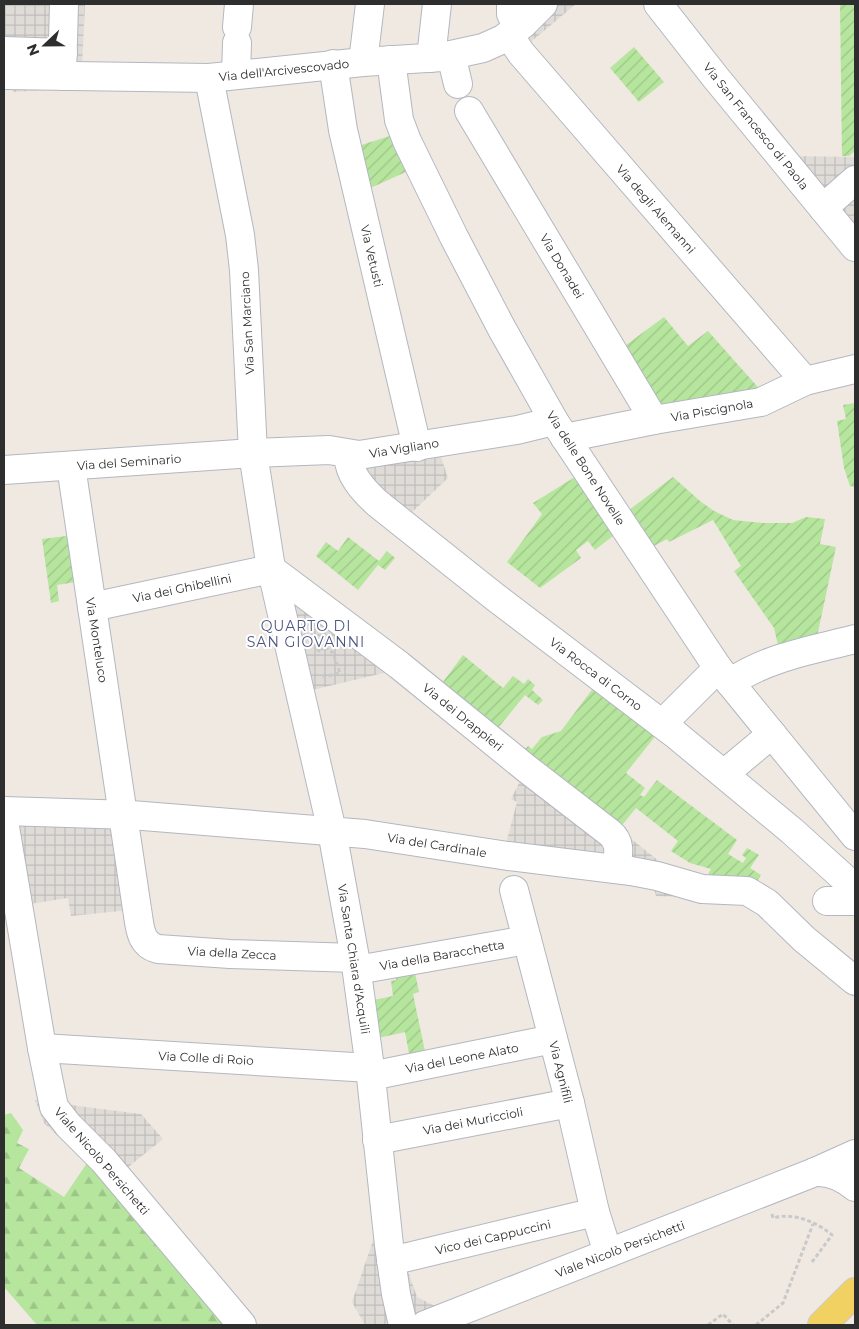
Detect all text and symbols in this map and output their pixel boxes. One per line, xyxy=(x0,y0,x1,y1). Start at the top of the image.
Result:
north arrow xyxy=(20,20,70,70)
text: N xyxy=(22,41,43,58)
street label: Via dell'Arcivescovado xyxy=(218,56,350,84)
street label: Via San Francesco di Paola xyxy=(700,59,812,193)
street label: Via degli Alemanni xyxy=(613,161,699,257)
street label: Via Vetusti xyxy=(358,223,386,289)
street label: Via Donadei xyxy=(537,231,587,301)
street label: Via San Marciano xyxy=(237,271,257,375)
street label: Via Piscignola xyxy=(670,395,754,425)
street label: Via delle Bone Novelle xyxy=(543,408,629,528)
street label: Via Vigliano xyxy=(368,435,440,461)
street label: Via del Seminario xyxy=(76,451,182,473)
street label: Via dei Ghibellini xyxy=(131,570,233,606)
street label: Via Monteluco xyxy=(83,596,111,684)
district label: QUARTO DI SAN GIOVANNI xyxy=(247,617,365,651)
street label: Via Rocca di Corno xyxy=(547,634,645,714)
street label: Via dei Drappieri xyxy=(420,680,506,754)
street label: Via del Cardinale xyxy=(386,830,488,860)
street label: Via Santa Chiara d'Acquili xyxy=(335,883,373,1035)
street label: Via della Baracchetta xyxy=(379,937,505,973)
street label: Via della Zecca xyxy=(187,943,277,963)
street label: Via Agnifili xyxy=(546,1039,576,1105)
street label: Via del Leone Alato xyxy=(404,1040,520,1076)
street label: Via Colle di Roio xyxy=(158,1048,254,1068)
street label: Viale Nicolò Persichetti xyxy=(51,1104,153,1218)
street label: Via dei Muriccioli xyxy=(422,1104,524,1138)
street label: Vico dei Cappuccini xyxy=(434,1216,552,1258)
street label: Viale Nicolò Persichetti xyxy=(553,1217,687,1281)

